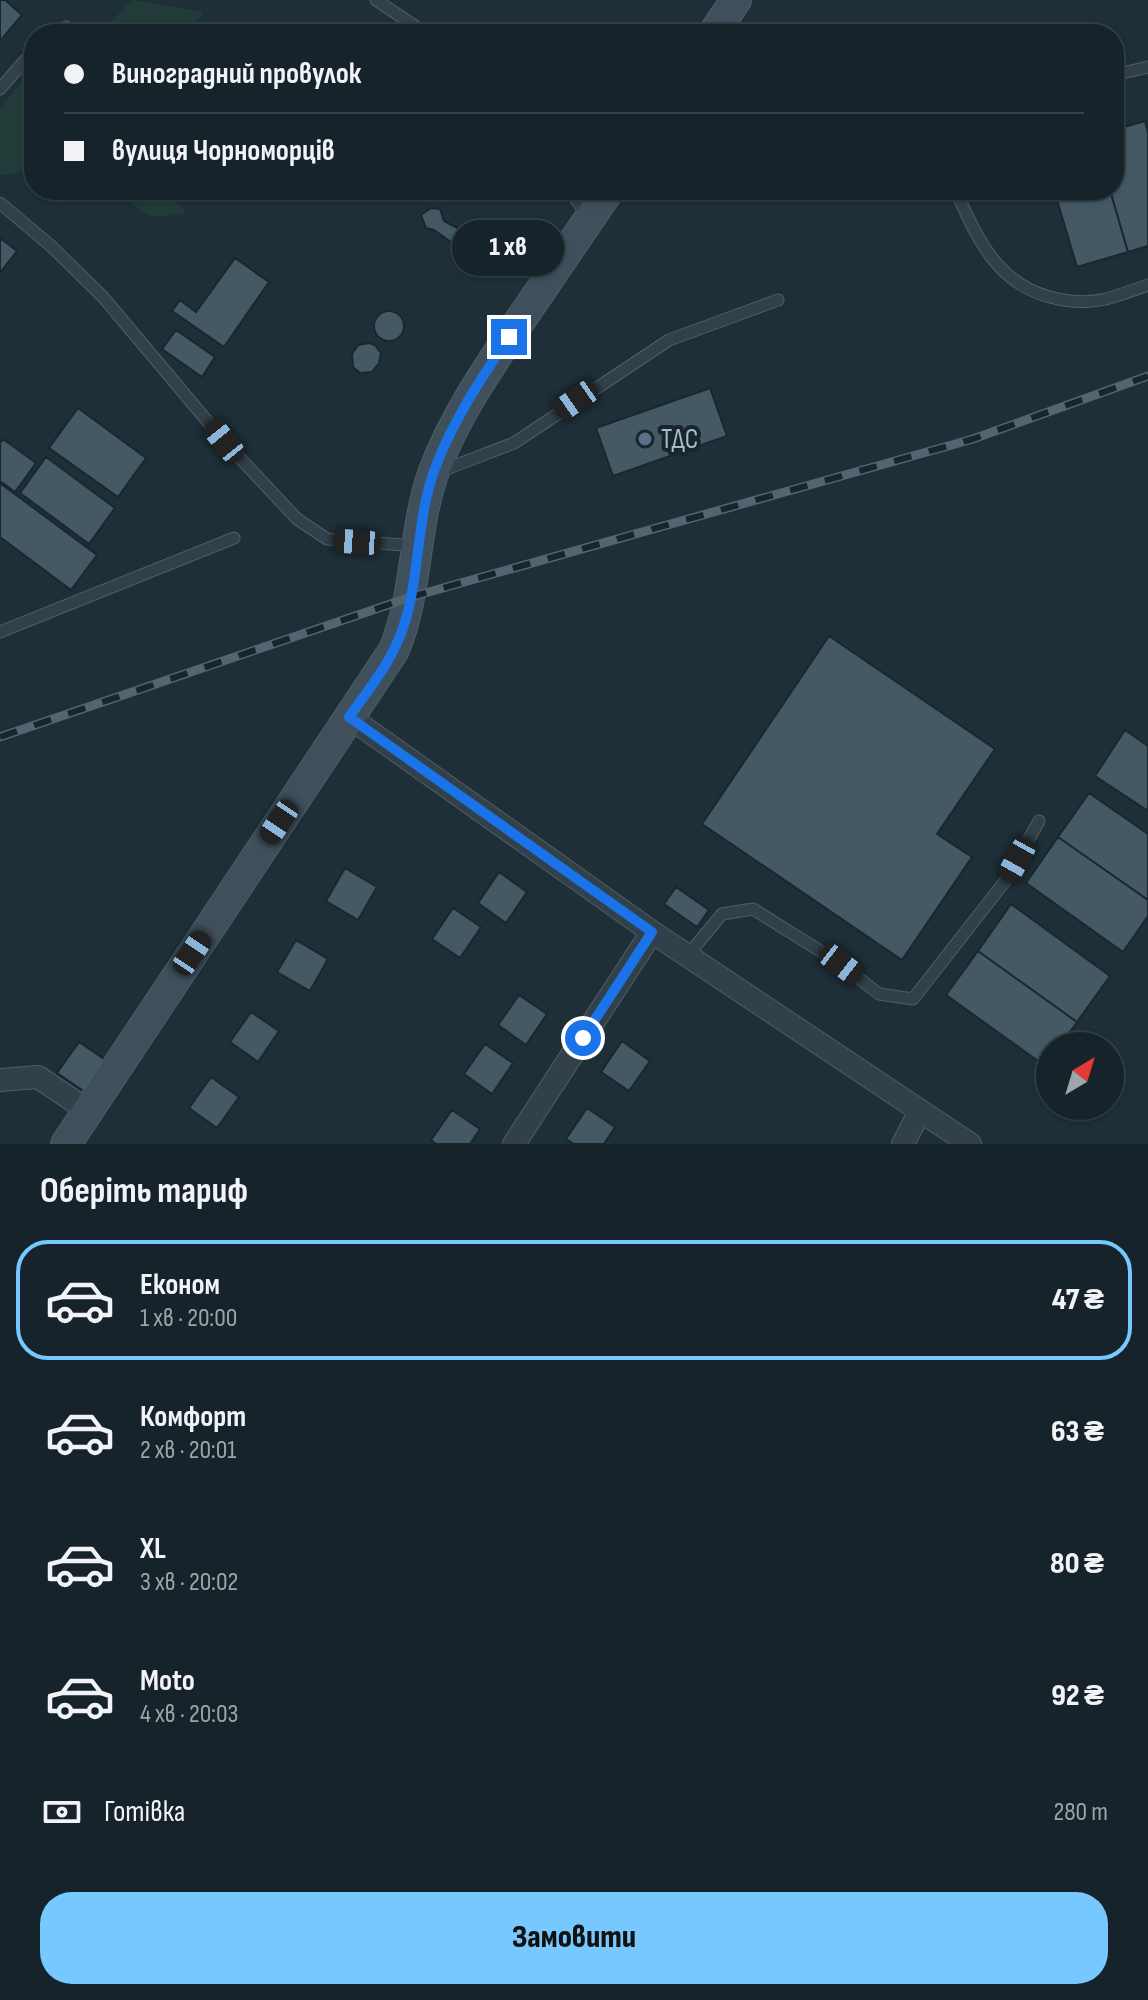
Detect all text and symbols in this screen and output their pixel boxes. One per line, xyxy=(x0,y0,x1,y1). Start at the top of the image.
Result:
text: Виноградний провулок xyxy=(112,56,361,92)
text: вулиця Чорноморців xyxy=(112,133,335,169)
callout: 1 хв xyxy=(453,221,565,277)
text: 1 хв xyxy=(489,232,527,263)
route end xyxy=(491,319,527,355)
car xyxy=(549,376,603,424)
car xyxy=(200,415,248,467)
place label: ТДС xyxy=(661,423,698,456)
marker: ТДС xyxy=(636,430,654,448)
car xyxy=(332,528,382,556)
car xyxy=(256,795,302,849)
car xyxy=(995,833,1039,887)
car xyxy=(169,926,215,980)
car xyxy=(815,940,867,988)
route start xyxy=(565,1020,601,1056)
north arrow xyxy=(1036,1032,1124,1120)
map controls xyxy=(1036,1032,1124,1120)
text: Оберіть тариф xyxy=(40,1170,248,1213)
icon: car xyxy=(44,1264,116,1336)
text: Економ xyxy=(140,1267,220,1303)
text: 47 ₴ xyxy=(1052,1282,1104,1318)
text: 1 хв · 20:00 xyxy=(140,1303,237,1334)
icon: car xyxy=(44,1396,116,1468)
text: Комфорт xyxy=(140,1399,246,1435)
text: 63 ₴ xyxy=(1051,1414,1104,1450)
text: 2 хв · 20:01 xyxy=(140,1435,236,1466)
icon: car xyxy=(44,1528,116,1600)
text: XL xyxy=(140,1531,166,1567)
text: 80 ₴ xyxy=(1050,1546,1104,1582)
text: 3 хв · 20:02 xyxy=(140,1567,238,1598)
icon: car xyxy=(44,1660,116,1732)
text: Moto xyxy=(140,1663,195,1699)
text: 92 ₴ xyxy=(1051,1678,1104,1714)
text: 4 хв · 20:03 xyxy=(140,1699,238,1730)
icon: cash xyxy=(40,1790,84,1834)
text: Готівка xyxy=(104,1794,185,1830)
text: 280 m xyxy=(1053,1797,1108,1828)
button: Замовити xyxy=(40,1892,1108,1984)

